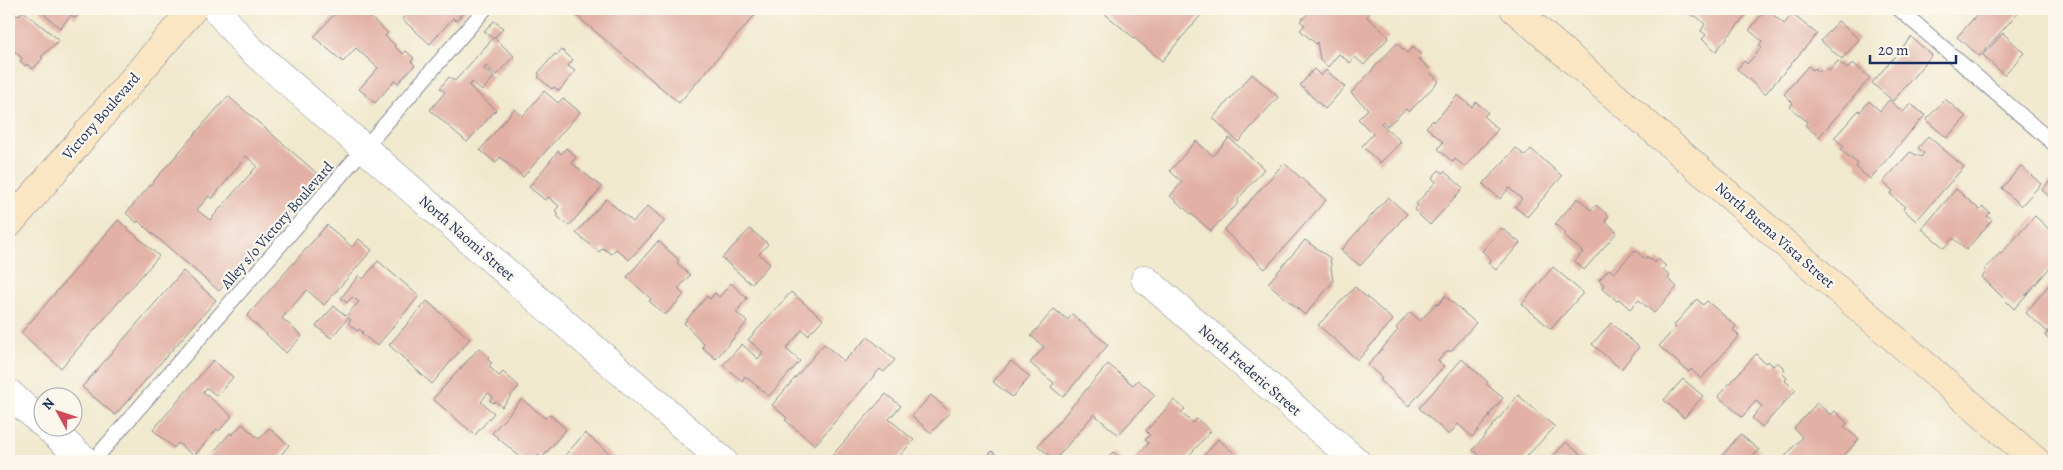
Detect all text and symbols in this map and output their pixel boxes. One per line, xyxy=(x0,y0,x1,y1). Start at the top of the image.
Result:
scale bar xyxy=(1870,32,1957,64)
text: 20 m xyxy=(1878,40,1909,60)
street label: Victory Boulevard xyxy=(57,68,145,164)
street label: Alley s/o Victory Boulevard xyxy=(215,156,339,294)
street label: North Buena Vista Street xyxy=(1711,178,1839,293)
street label: North Naomi Street xyxy=(415,191,519,285)
street label: North Frederic Street xyxy=(1194,320,1306,420)
north arrow xyxy=(32,388,82,438)
text: N xyxy=(38,394,59,414)

